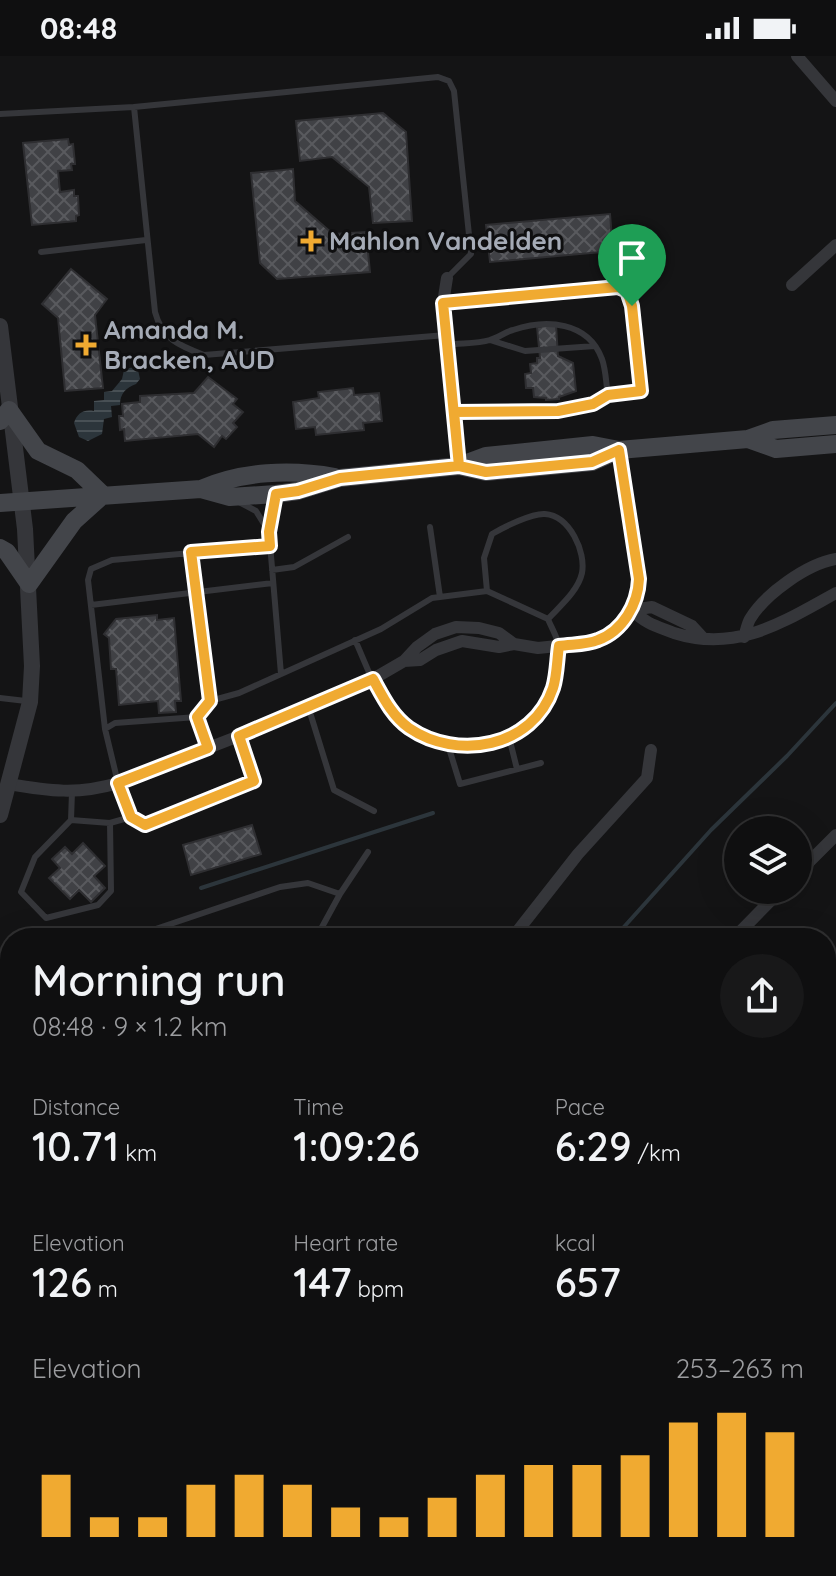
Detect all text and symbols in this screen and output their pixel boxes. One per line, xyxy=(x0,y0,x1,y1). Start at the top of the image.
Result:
text: 08:48 xyxy=(40,9,117,47)
place label: Mahlon Vandelden xyxy=(329,224,562,257)
pin xyxy=(598,224,666,306)
marker: Mahlon Vandelden xyxy=(300,230,322,252)
icon: arrive xyxy=(610,236,654,280)
place label: Amanda M. Bracken, AUD xyxy=(104,313,275,376)
marker: Amanda M. Bracken, AUD xyxy=(75,334,97,356)
map controls xyxy=(724,816,812,904)
button: layers xyxy=(724,816,812,904)
text: Morning run xyxy=(32,952,286,1007)
button: share xyxy=(720,954,804,1038)
text: 08:48 · 9 × 1.2 km xyxy=(32,1010,228,1043)
text: Distance xyxy=(32,1093,120,1121)
text: Time xyxy=(293,1093,344,1121)
text: Pace xyxy=(555,1093,605,1121)
text: 10.71 xyxy=(32,1121,119,1171)
text: 1:09:26 xyxy=(293,1121,420,1171)
text: 6:29 xyxy=(555,1121,632,1171)
text: km xyxy=(119,1139,157,1167)
text: /km xyxy=(632,1139,681,1167)
text: Elevation xyxy=(32,1229,125,1257)
text: Heart rate xyxy=(293,1229,398,1257)
text: kcal xyxy=(555,1229,596,1257)
text: 126 xyxy=(32,1257,92,1307)
text: 147 xyxy=(293,1257,351,1307)
text: 657 xyxy=(555,1257,621,1307)
text: m xyxy=(92,1275,118,1303)
text: bpm xyxy=(351,1275,404,1303)
text: Elevation xyxy=(32,1352,142,1385)
text: 253–263 m xyxy=(676,1352,804,1385)

